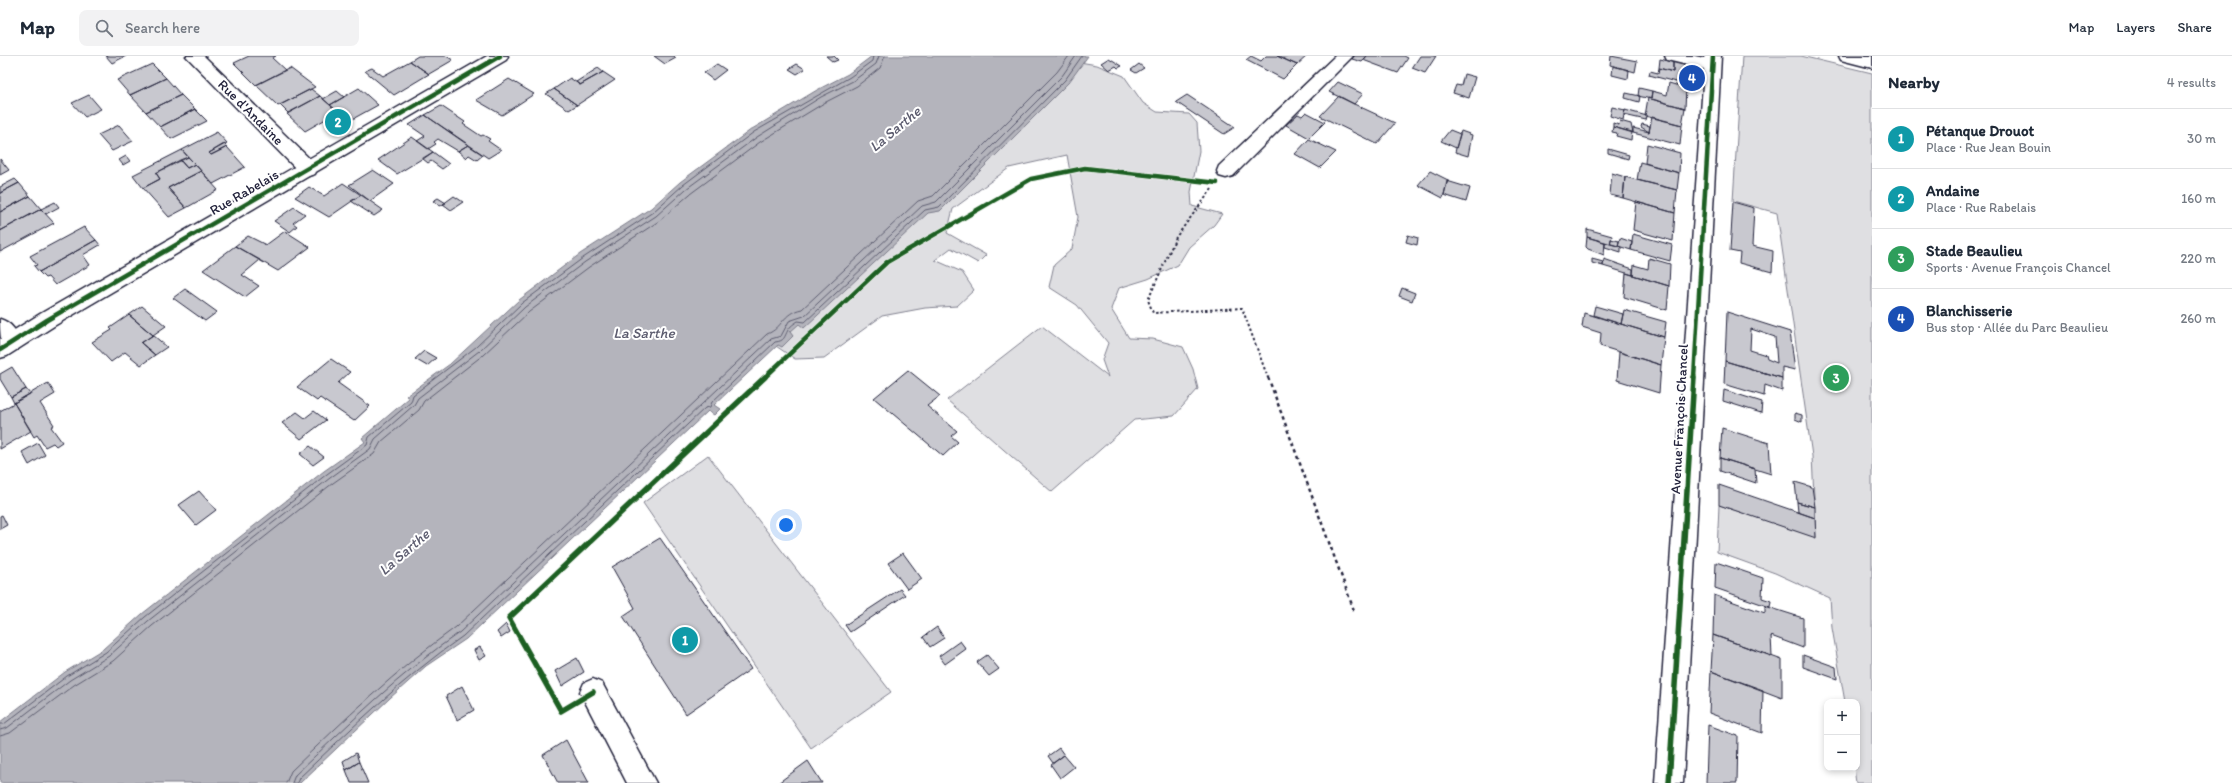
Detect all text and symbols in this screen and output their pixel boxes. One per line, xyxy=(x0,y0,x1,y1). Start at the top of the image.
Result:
search box xyxy=(79,10,359,46)
text: Map xyxy=(20,16,55,39)
icon: search xyxy=(93,17,115,39)
text: Search here xyxy=(125,19,200,37)
text: Map xyxy=(2069,19,2094,36)
text: Layers xyxy=(2116,19,2155,36)
text: Share xyxy=(2177,19,2212,36)
pin: 4 xyxy=(1679,63,1705,93)
text: Nearby xyxy=(1888,72,1940,92)
text: 4 results xyxy=(2167,75,2216,90)
street label: Rue d'Andaine xyxy=(214,76,287,149)
water label: La Sarthe xyxy=(866,102,925,156)
pin: 2 xyxy=(325,107,351,137)
text: Pétanque Drouot xyxy=(1926,122,2034,140)
text: 1 xyxy=(1898,131,1904,146)
text: 30 m xyxy=(2187,131,2216,146)
text: Place · Rue Jean Bouin xyxy=(1926,140,2051,155)
street label: Rue Rabelais xyxy=(207,166,282,219)
text: Andaine xyxy=(1926,182,1980,200)
text: 2 xyxy=(1898,191,1904,206)
text: 160 m xyxy=(2181,191,2216,206)
text: Place · Rue Rabelais xyxy=(1926,200,2036,215)
text: Stade Beaulieu xyxy=(1926,242,2023,260)
text: 3 xyxy=(1897,251,1905,266)
text: 220 m xyxy=(2180,251,2216,266)
text: Sports · Avenue François Chancel xyxy=(1926,260,2111,275)
text: Blanchisserie xyxy=(1926,302,2012,320)
text: 4 xyxy=(1897,311,1905,326)
text: 260 m xyxy=(2180,311,2216,326)
text: Bus stop · Allée du Parc Beaulieu xyxy=(1926,320,2108,335)
water label: La Sarthe xyxy=(613,324,675,342)
street label: Avenue François Chancel xyxy=(1667,344,1692,494)
pin: 3 xyxy=(1823,363,1849,393)
your location xyxy=(776,515,796,535)
water label: La Sarthe xyxy=(375,525,434,579)
pin: 1 xyxy=(672,625,698,655)
map controls xyxy=(1824,699,1860,771)
button: + xyxy=(1824,699,1860,735)
button: − xyxy=(1824,735,1860,771)

